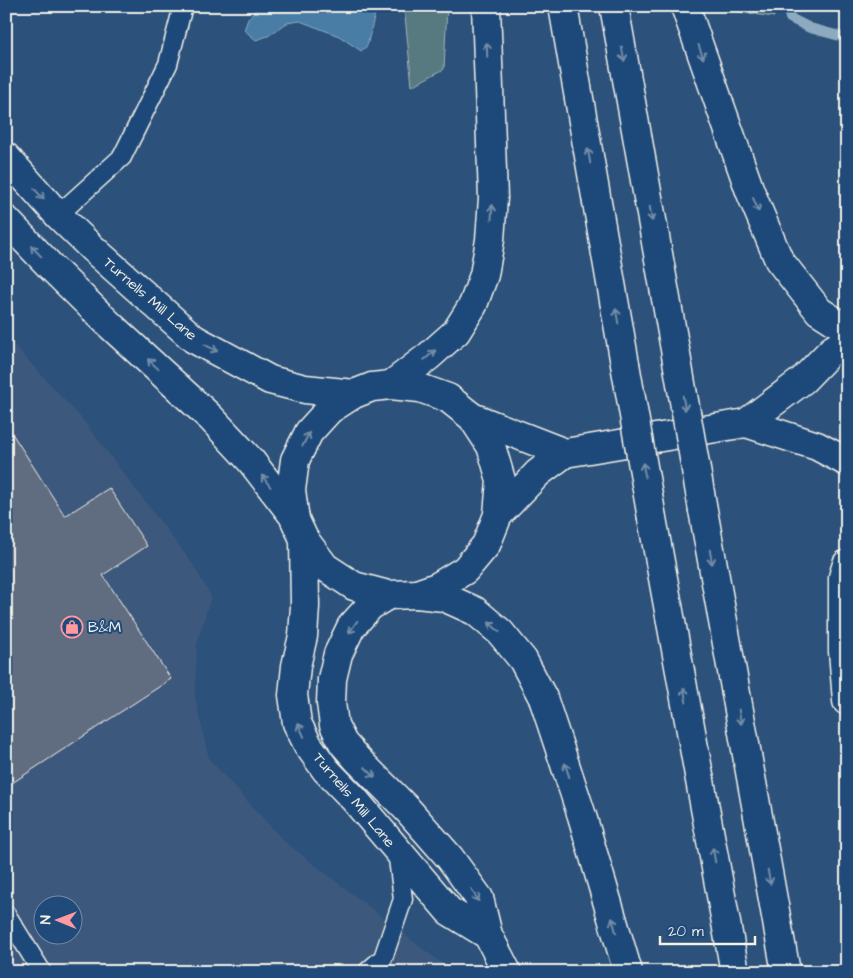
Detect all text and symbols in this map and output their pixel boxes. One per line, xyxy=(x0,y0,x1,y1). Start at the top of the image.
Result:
one-way arrow xyxy=(483,42,492,58)
one-way arrow xyxy=(697,44,706,59)
one-way arrow xyxy=(618,46,628,62)
one-way arrow xyxy=(583,148,593,164)
one-way arrow xyxy=(33,187,45,200)
one-way arrow xyxy=(752,197,762,212)
one-way arrow xyxy=(487,204,497,220)
one-way arrow xyxy=(647,206,656,222)
one-way arrow xyxy=(30,245,42,258)
street label: Turnells Mill Lane xyxy=(99,252,201,346)
one-way arrow xyxy=(611,308,621,324)
one-way arrow xyxy=(204,343,219,353)
one-way arrow xyxy=(423,350,436,361)
one-way arrow xyxy=(147,358,160,370)
one-way arrow xyxy=(679,394,689,410)
one-way arrow xyxy=(302,432,311,447)
one-way arrow xyxy=(638,463,648,479)
one-way arrow xyxy=(261,474,271,488)
one-way arrow xyxy=(707,549,717,565)
shop icon: B&M xyxy=(60,615,84,639)
place label: B&M xyxy=(88,617,121,638)
one-way arrow xyxy=(348,620,358,634)
one-way arrow xyxy=(487,621,500,633)
one-way arrow xyxy=(679,687,689,703)
one-way arrow xyxy=(736,709,745,725)
one-way arrow xyxy=(295,723,305,738)
street label: Turnells Mill Lane xyxy=(308,748,400,852)
one-way arrow xyxy=(561,762,571,778)
one-way arrow xyxy=(364,766,376,778)
one-way arrow xyxy=(708,847,718,863)
one-way arrow xyxy=(764,869,774,885)
one-way arrow xyxy=(471,888,481,902)
north arrow xyxy=(32,896,82,946)
scale bar xyxy=(660,913,756,945)
text: N xyxy=(36,915,56,924)
one-way arrow xyxy=(608,917,618,933)
text: 20 m xyxy=(668,921,704,942)

